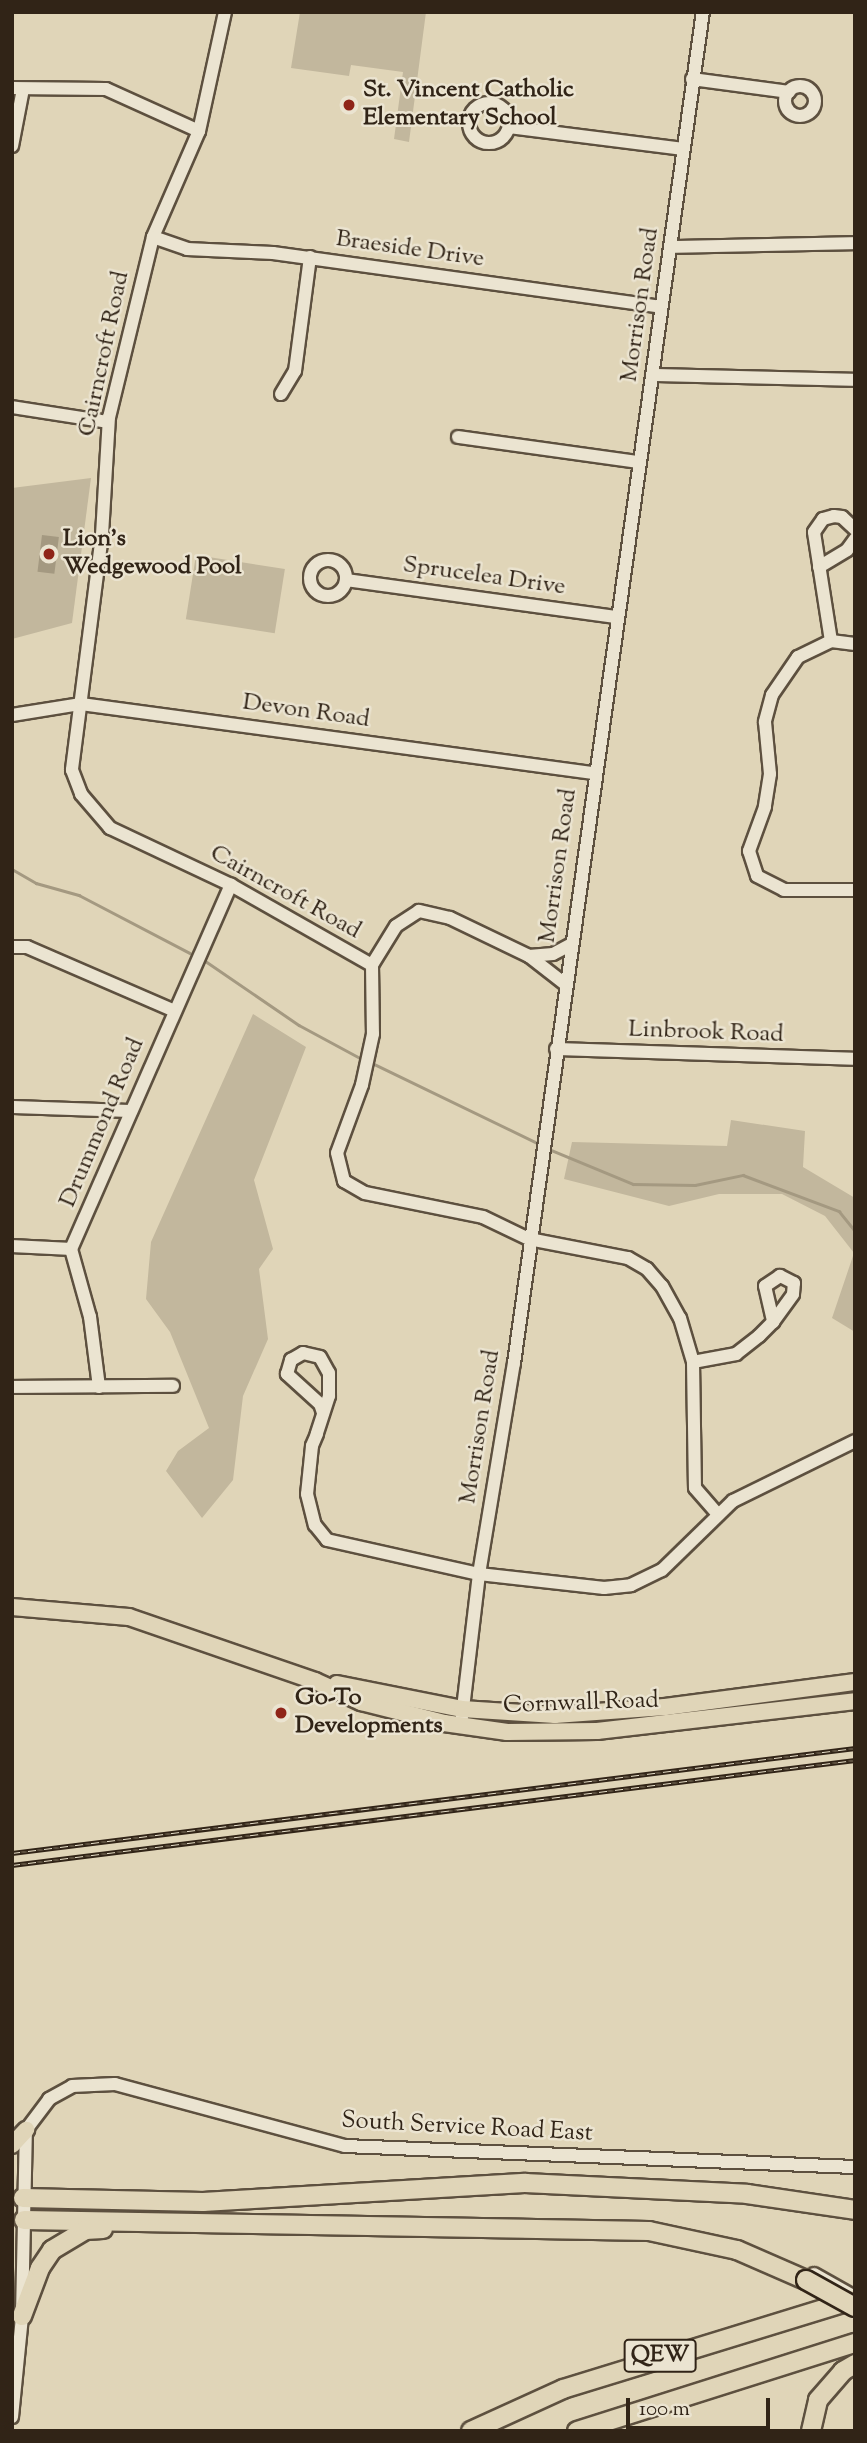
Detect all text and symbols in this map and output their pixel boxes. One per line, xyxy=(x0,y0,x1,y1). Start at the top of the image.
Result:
place label: St. Vincent Catholic Elementary School xyxy=(363,77,574,133)
marker: St. Vincent Catholic Elementary School xyxy=(341,97,357,113)
street label: Braeside Drive xyxy=(334,225,486,275)
street label: Morrison Road xyxy=(616,226,666,384)
street label: Cairncroft Road xyxy=(73,269,137,439)
place label: Lion's Wedgewood Pool xyxy=(63,526,242,582)
marker: Lion's Wedgewood Pool xyxy=(41,546,57,562)
street label: Sprucelea Drive xyxy=(401,551,567,603)
street label: Devon Road xyxy=(241,689,371,735)
street label: Morrison Road xyxy=(534,787,584,945)
street label: Cairncroft Road xyxy=(204,840,366,946)
street label: Linbrook Road xyxy=(628,1016,784,1050)
street label: Drummond Road xyxy=(54,1034,152,1212)
street label: Morrison Road xyxy=(455,1348,507,1506)
place label: Go-To Developments xyxy=(295,1685,443,1741)
street label: Cornwall Road xyxy=(503,1687,659,1721)
marker: Go-To Developments xyxy=(273,1705,289,1721)
street label: South Service Road East xyxy=(341,2107,593,2149)
road number: QEW xyxy=(623,2336,697,2376)
scale bar xyxy=(629,2384,772,2428)
text: 100 m xyxy=(639,2395,690,2425)

